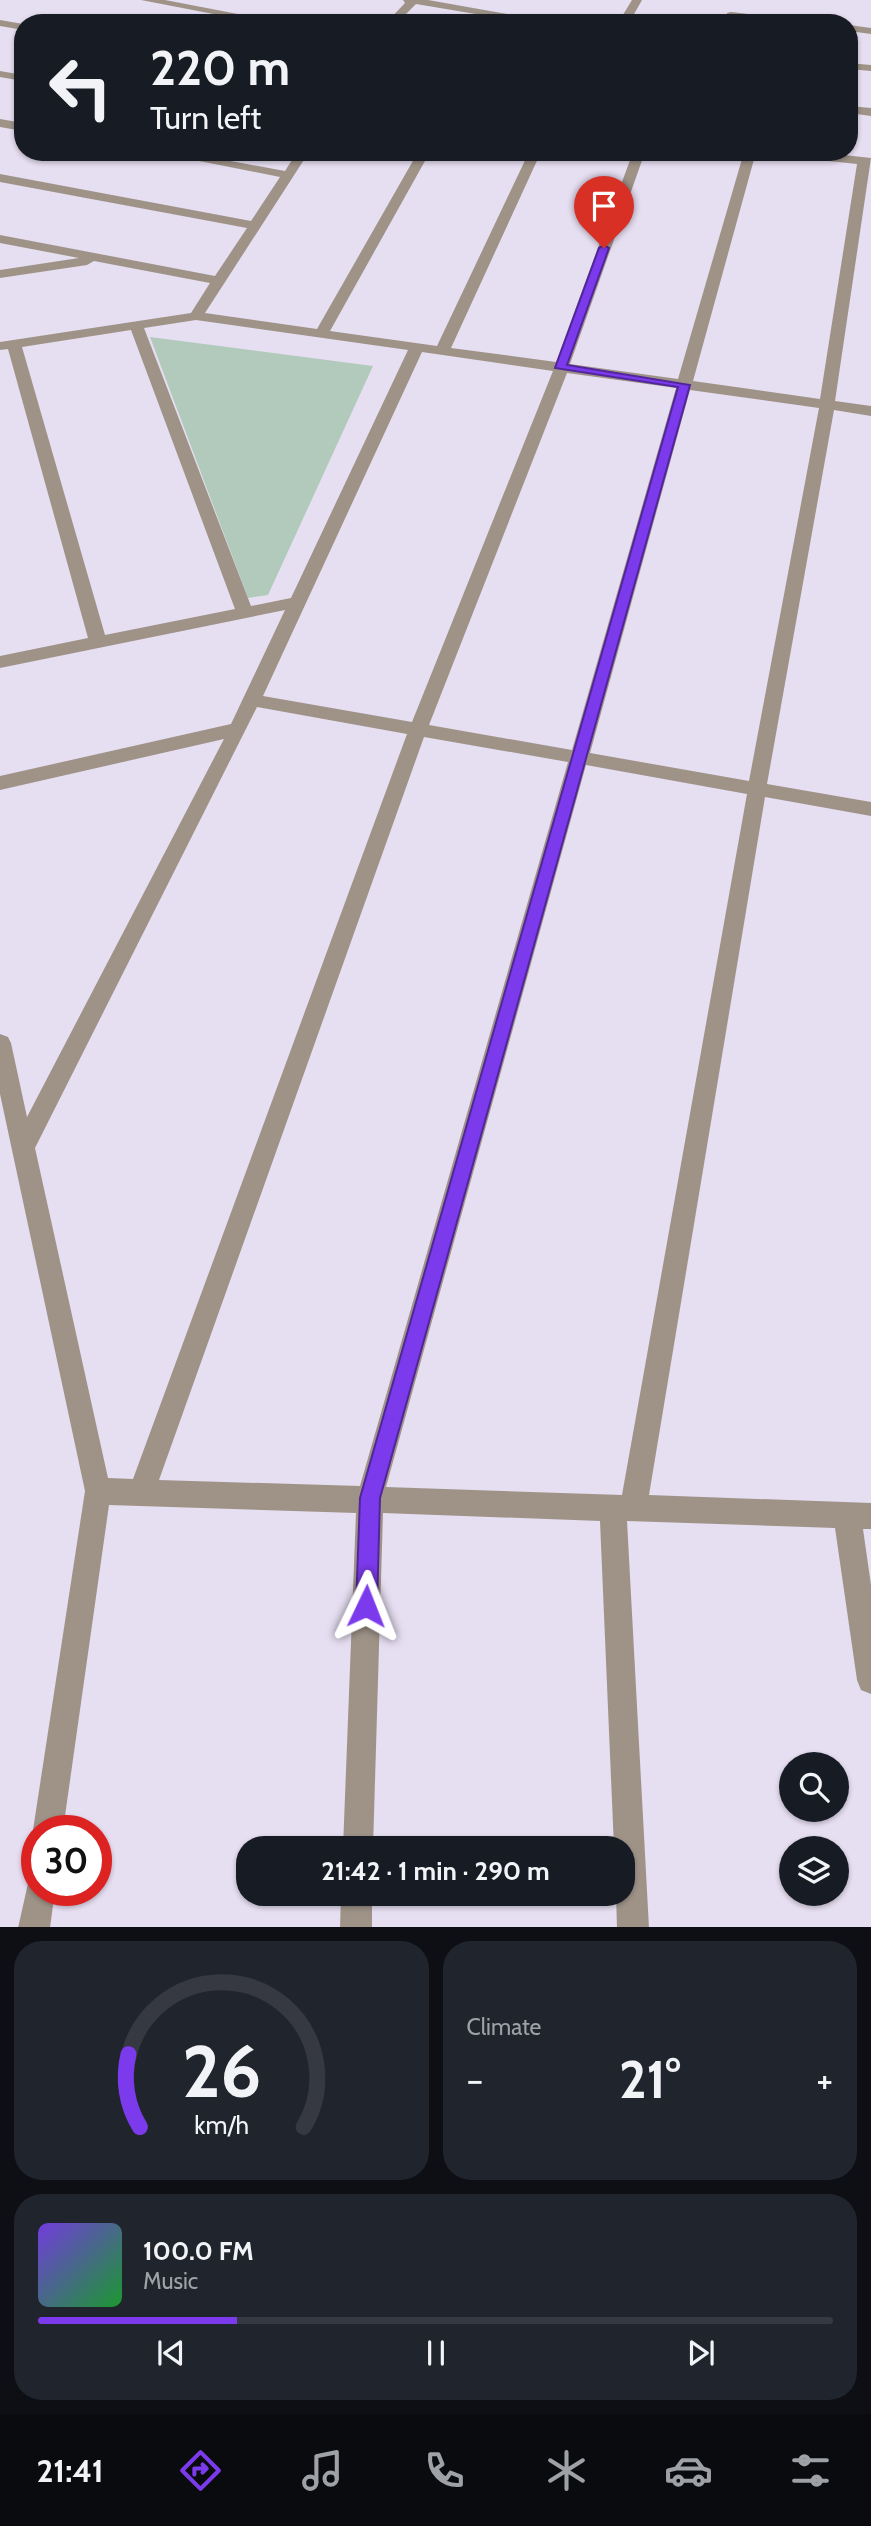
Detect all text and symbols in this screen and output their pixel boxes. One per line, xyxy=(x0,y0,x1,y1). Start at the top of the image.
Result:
text: 220 m xyxy=(150,38,290,97)
icon: left xyxy=(35,42,126,133)
text: Turn left xyxy=(150,98,261,137)
pin xyxy=(574,176,634,248)
icon: arrive xyxy=(585,187,623,225)
position arrow xyxy=(329,1569,403,1643)
map controls xyxy=(779,1752,849,1906)
button: search xyxy=(779,1752,849,1822)
speed limit sign: 30 xyxy=(21,1815,112,1906)
button: layers xyxy=(779,1836,849,1906)
text: 21:42 · 1 min · 290 m xyxy=(321,1855,550,1887)
text: Climate xyxy=(467,2013,541,2041)
text: 26 xyxy=(182,2027,261,2115)
text: 21° xyxy=(619,2048,681,2111)
text: − xyxy=(467,2056,483,2103)
text: + xyxy=(816,2056,833,2103)
text: km/h xyxy=(194,2109,249,2139)
text: 100.0 FM xyxy=(143,2235,254,2267)
text: Music xyxy=(143,2267,198,2295)
icon: previous xyxy=(152,2334,190,2372)
icon: pause xyxy=(417,2334,455,2372)
icon: next xyxy=(682,2334,720,2372)
icon: directions xyxy=(176,2446,225,2495)
icon: music xyxy=(298,2446,347,2495)
icon: phone xyxy=(420,2446,469,2495)
icon: climate xyxy=(542,2446,591,2495)
icon: car xyxy=(664,2446,713,2495)
icon: filters xyxy=(786,2446,835,2495)
text: 21:41 xyxy=(36,2451,104,2490)

